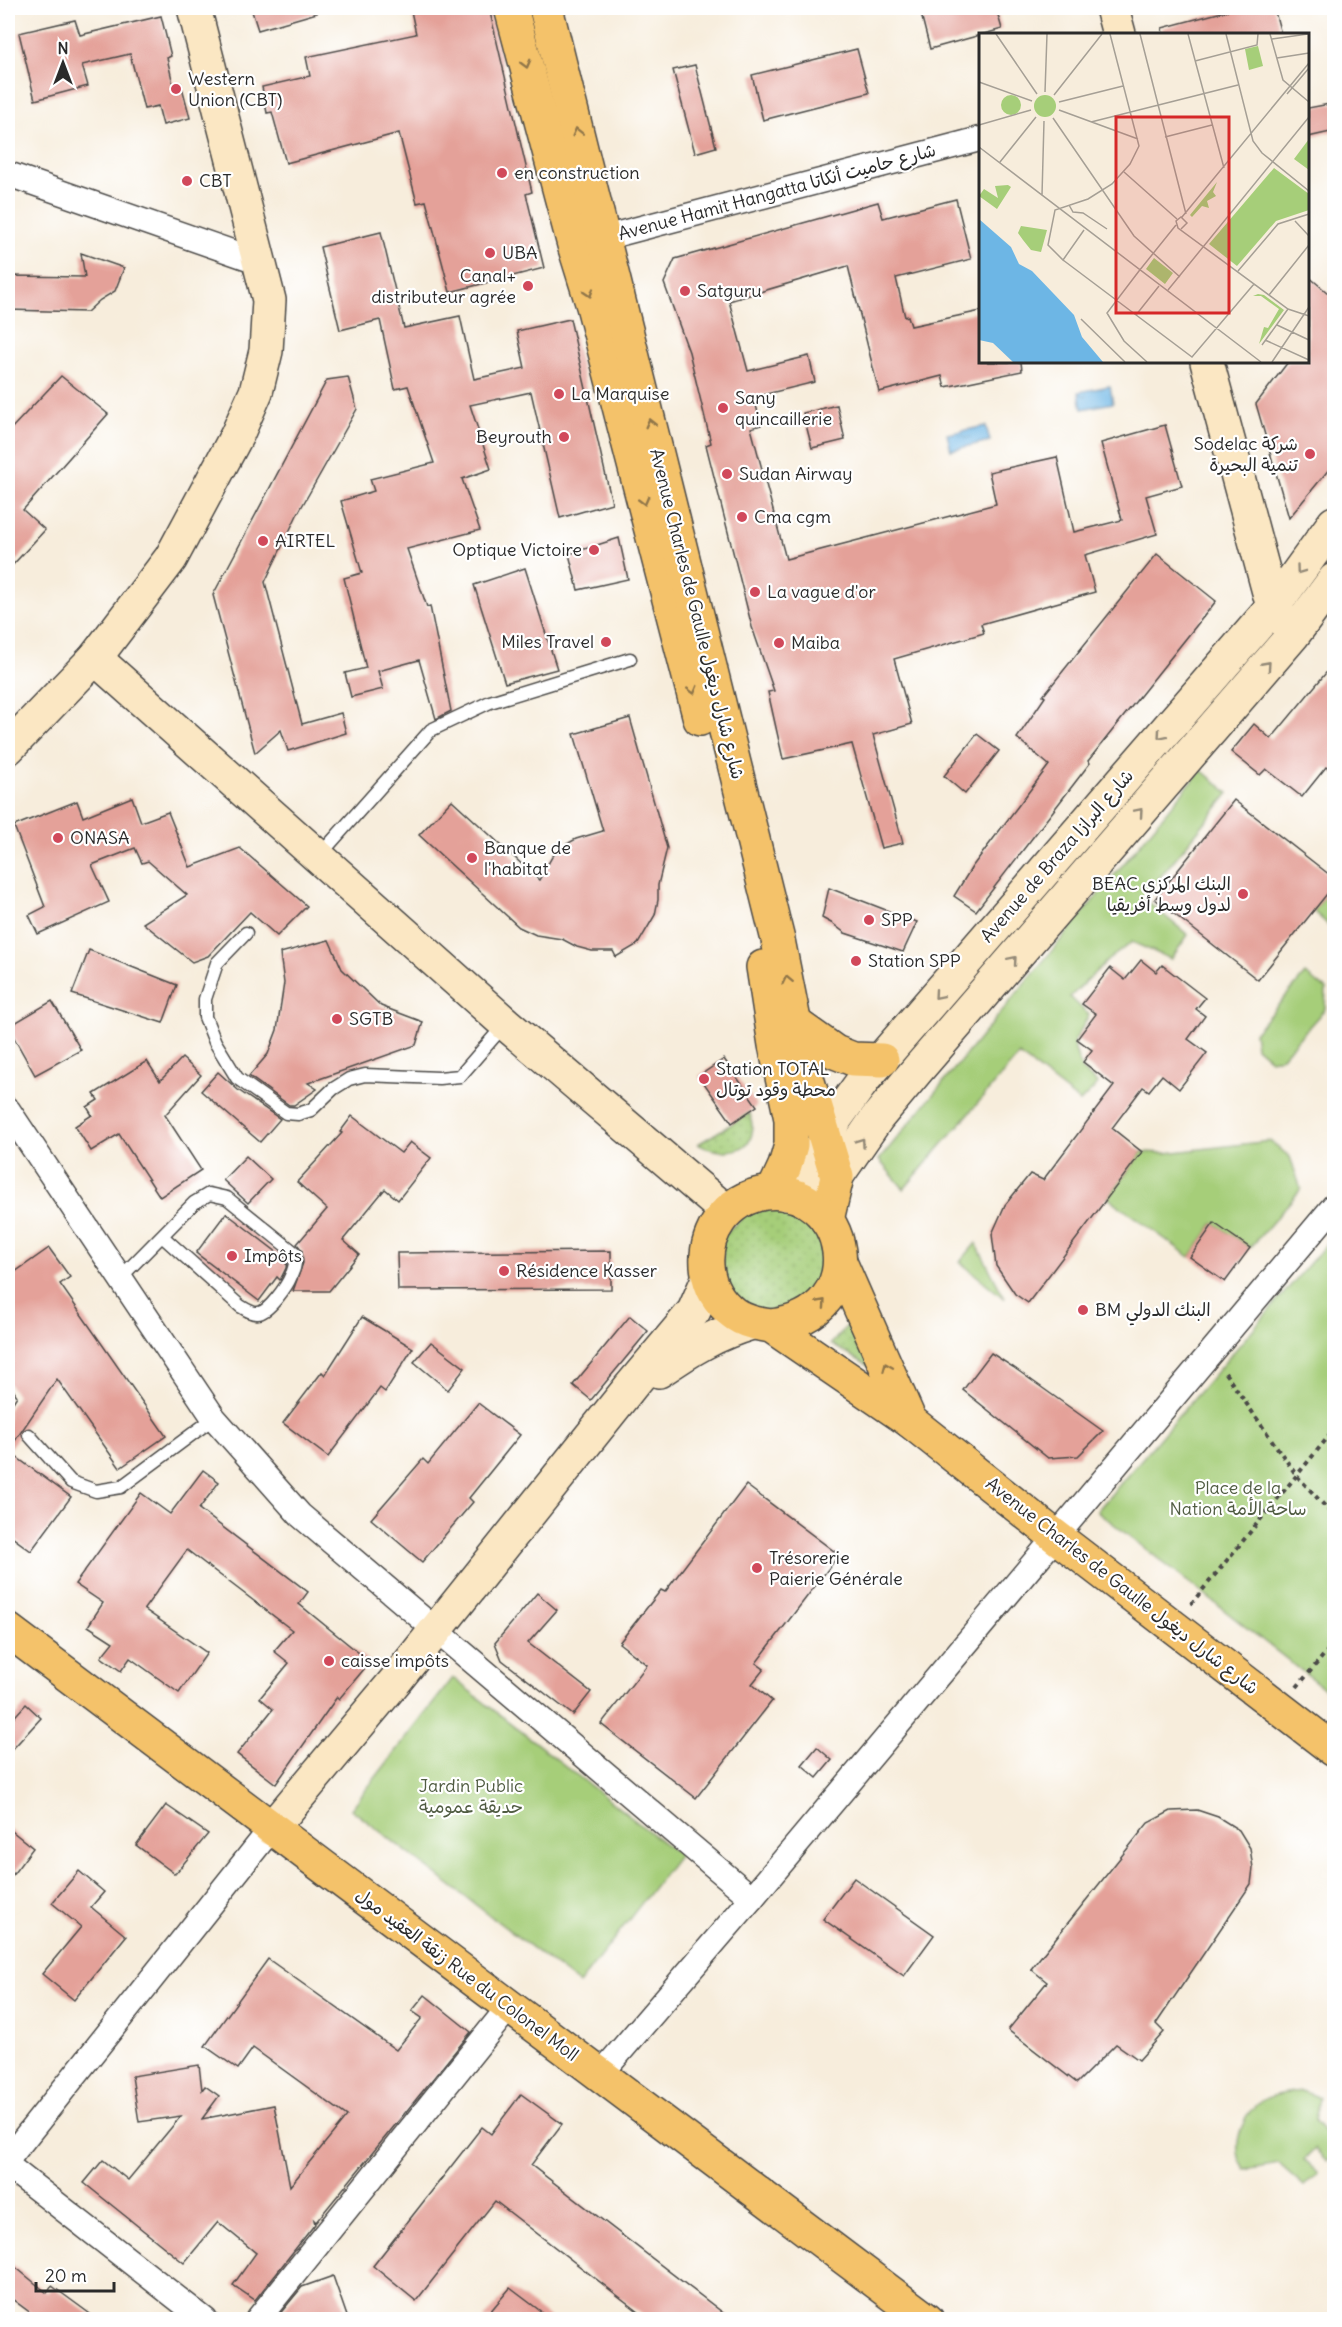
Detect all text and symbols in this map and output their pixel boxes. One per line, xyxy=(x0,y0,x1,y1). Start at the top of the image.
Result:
north arrow xyxy=(33,33,93,93)
inset map xyxy=(979,33,1309,363)
text: N xyxy=(57,38,69,58)
one-way arrow xyxy=(519,58,531,69)
place label: Western Union (CBT) xyxy=(188,67,282,111)
marker: Western Union (CBT) xyxy=(169,82,183,96)
one-way arrow xyxy=(572,127,585,137)
street label: Avenue Hamit Hangatta شارع حاميت أنكاتا xyxy=(616,138,938,246)
place label: en construction xyxy=(514,161,640,184)
marker: en construction xyxy=(495,166,509,180)
place label: CBT xyxy=(199,169,232,192)
marker: CBT xyxy=(180,174,194,188)
place label: UBA xyxy=(502,241,538,264)
marker: UBA xyxy=(483,246,497,260)
place label: Canal+ distributeur agrée xyxy=(371,264,516,308)
marker: Canal+ distributeur agrée xyxy=(521,279,535,293)
place label: Satguru xyxy=(697,279,762,302)
marker: Satguru xyxy=(678,284,692,298)
one-way arrow xyxy=(582,287,594,298)
place label: La Marquise xyxy=(571,382,670,405)
place label: Sany quincaillerie xyxy=(735,386,832,430)
marker: La Marquise xyxy=(552,387,566,401)
marker: Sany quincaillerie xyxy=(716,401,730,415)
one-way arrow xyxy=(644,419,657,429)
place label: Beyrouth xyxy=(476,425,552,448)
marker: Beyrouth xyxy=(557,430,571,444)
place label: Sodelac شركة تنمية البحيرة xyxy=(1194,432,1299,476)
street label: Avenue Charles de Gaulle شارع شارل ديغول xyxy=(644,446,750,782)
marker: Sodelac شركة تنمية البحيرة xyxy=(1303,447,1317,461)
place label: Sudan Airway xyxy=(739,462,853,485)
marker: Sudan Airway xyxy=(720,467,734,481)
one-way arrow xyxy=(636,496,649,506)
place label: Cma cgm xyxy=(754,505,831,528)
marker: Cma cgm xyxy=(735,510,749,524)
place label: AIRTEL xyxy=(275,529,335,552)
marker: AIRTEL xyxy=(256,534,270,548)
place label: Optique Victoire xyxy=(452,538,582,561)
marker: Optique Victoire xyxy=(587,543,601,557)
one-way arrow xyxy=(1296,563,1307,574)
place label: La vague d'or xyxy=(767,580,876,603)
marker: La vague d'or xyxy=(748,585,762,599)
place label: Miles Travel xyxy=(501,630,594,653)
place label: Maiba xyxy=(791,631,840,654)
marker: Miles Travel xyxy=(599,635,613,649)
marker: Maiba xyxy=(772,636,786,650)
one-way arrow xyxy=(1260,661,1271,672)
one-way arrow xyxy=(686,684,698,695)
one-way arrow xyxy=(1157,728,1168,739)
street label: Avenue de Braza شارع البرازا xyxy=(975,764,1139,948)
one-way arrow xyxy=(1132,808,1143,819)
place label: ONASA xyxy=(70,826,130,849)
marker: ONASA xyxy=(51,831,65,845)
place label: Banque de l'habitat xyxy=(484,836,571,880)
marker: Banque de l'habitat xyxy=(465,851,479,865)
place label: BEAC البنك المركزي لدول وسط أفريقيا xyxy=(1092,872,1231,916)
marker: BEAC البنك المركزي لدول وسط أفريقيا xyxy=(1236,887,1250,901)
place label: SPP xyxy=(881,908,913,931)
marker: SPP xyxy=(862,913,876,927)
place label: Station SPP xyxy=(868,949,961,972)
marker: Station SPP xyxy=(849,954,863,968)
one-way arrow xyxy=(1005,956,1016,967)
one-way arrow xyxy=(781,975,794,985)
one-way arrow xyxy=(935,988,946,999)
place label: SGTB xyxy=(349,1007,393,1030)
marker: SGTB xyxy=(330,1012,344,1026)
place label: Station TOTAL محطة وقود توتال xyxy=(716,1057,836,1101)
marker: Station TOTAL محطة وقود توتال xyxy=(697,1072,711,1086)
one-way arrow xyxy=(854,1138,865,1149)
place label: Impôts xyxy=(244,1244,302,1267)
marker: Impôts xyxy=(225,1249,239,1263)
place label: Résidence Kasser xyxy=(516,1259,658,1282)
marker: Résidence Kasser xyxy=(497,1264,511,1278)
place label: BM البنك الدولي xyxy=(1095,1298,1211,1326)
one-way arrow xyxy=(815,1299,826,1310)
marker: BM البنك الدولي xyxy=(1076,1303,1090,1317)
one-way arrow xyxy=(882,1362,894,1373)
street label: Avenue Charles de Gaulle شارع شارل ديغول xyxy=(981,1472,1263,1700)
park label: Place de la Nation ساحة الأمة xyxy=(1169,1476,1307,1520)
place label: Trésorerie Paierie Générale xyxy=(769,1546,903,1590)
marker: Trésorerie Paierie Générale xyxy=(750,1561,764,1575)
place label: caisse impôts xyxy=(341,1649,449,1672)
marker: caisse impôts xyxy=(322,1654,336,1668)
park label: Jardin Public حديقة عمومية xyxy=(419,1774,523,1818)
street label: زنقة العقيد مول Rue du Colonel Moll xyxy=(351,1883,583,2066)
scale bar xyxy=(36,2255,114,2293)
text: 20 m xyxy=(45,2264,87,2287)

